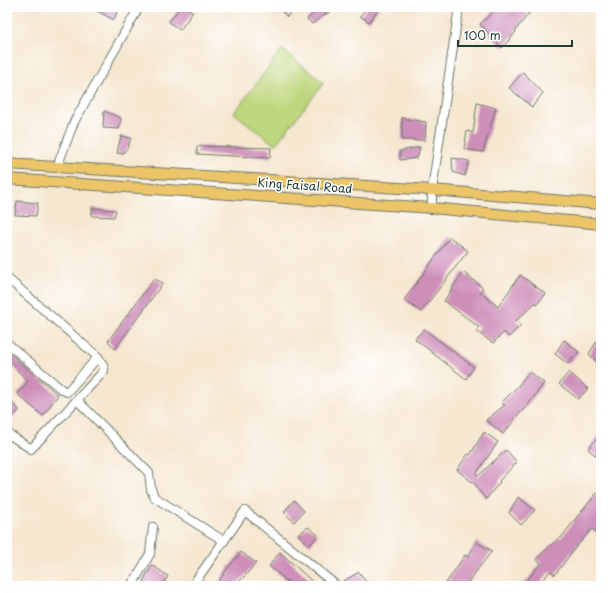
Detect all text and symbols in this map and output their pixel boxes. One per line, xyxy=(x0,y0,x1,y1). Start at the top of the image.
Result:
scale bar xyxy=(458,22,572,48)
text: 100 m xyxy=(464,26,501,44)
street label: King Faisal Road xyxy=(257,173,353,197)

